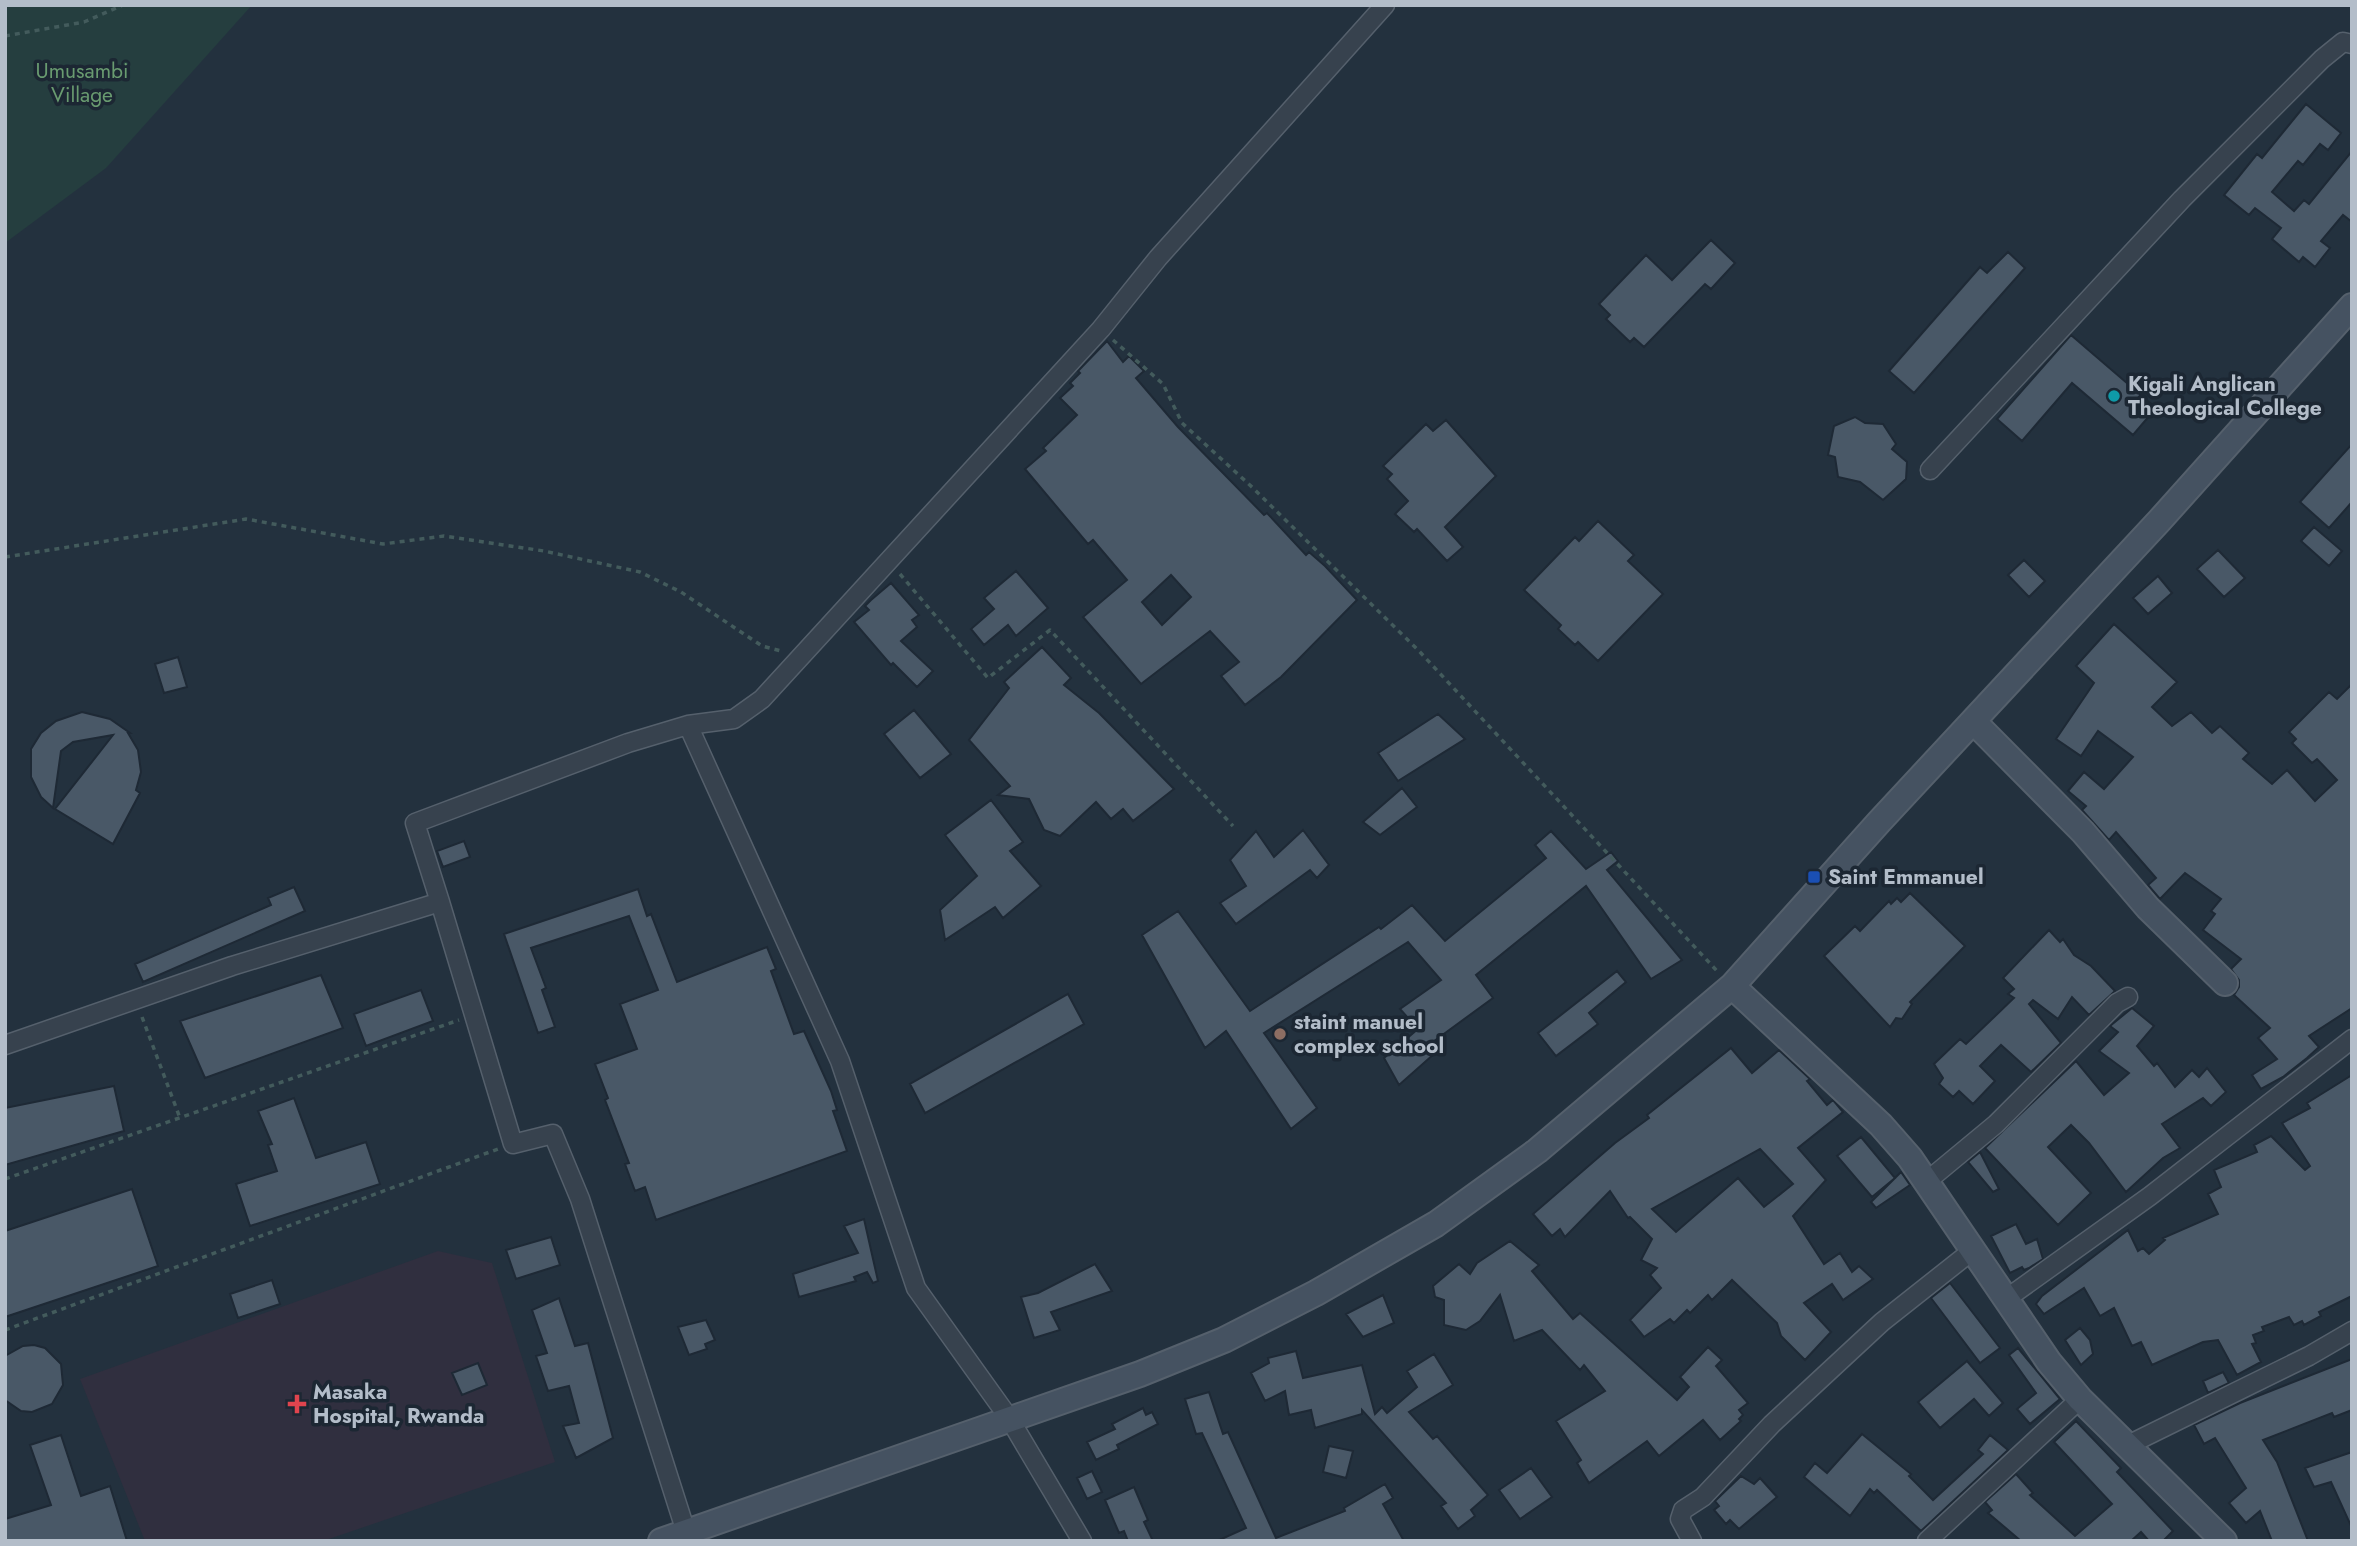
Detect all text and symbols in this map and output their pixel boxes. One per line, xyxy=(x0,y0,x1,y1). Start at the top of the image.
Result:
park label: Umusambi Village xyxy=(36,56,128,110)
place label: Kigali Anglican Theological College xyxy=(2128,369,2322,423)
marker: Kigali Anglican Theological College xyxy=(2106,388,2122,404)
place label: Saint Emmanuel xyxy=(1828,862,1984,892)
marker: Saint Emmanuel xyxy=(1806,869,1822,885)
place label: staint manuel complex school xyxy=(1294,1007,1444,1061)
marker: staint manuel complex school xyxy=(1272,1026,1288,1042)
place label: Masaka Hospital, Rwanda xyxy=(313,1377,484,1431)
marker: Masaka Hospital, Rwanda xyxy=(287,1394,307,1414)

